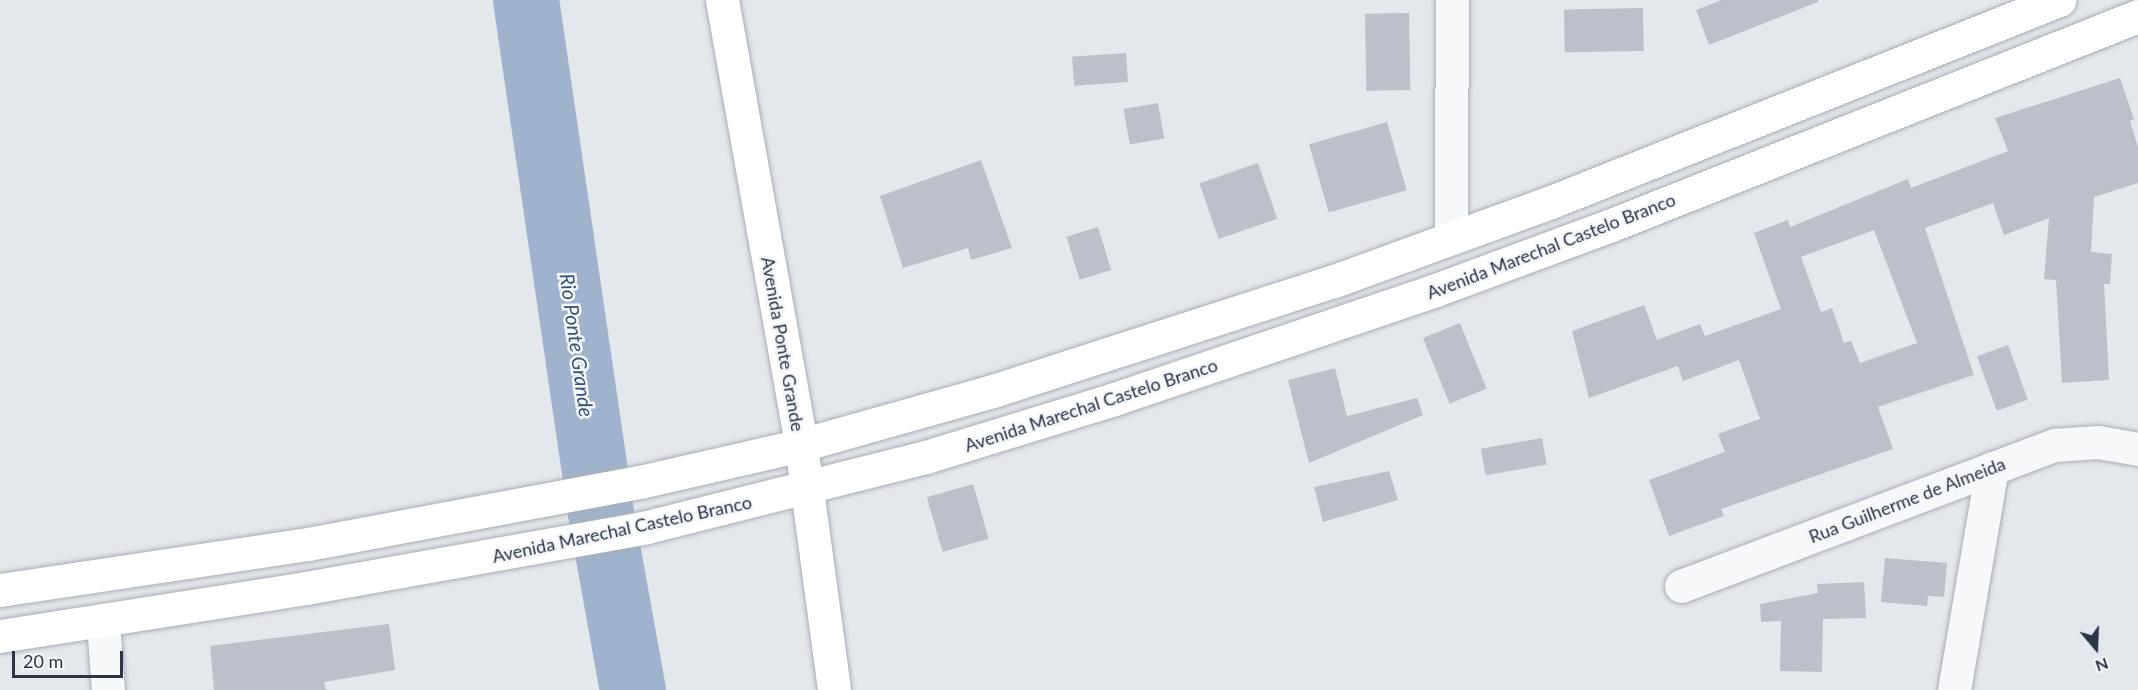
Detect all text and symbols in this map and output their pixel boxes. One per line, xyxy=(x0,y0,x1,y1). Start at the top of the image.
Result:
street label: Avenida Marechal Castelo Branco xyxy=(1424,188,1678,304)
street label: Avenida Ponte Grande xyxy=(757,255,809,433)
water label: Rio Ponte Grande xyxy=(555,272,599,418)
street label: Avenida Marechal Castelo Branco xyxy=(962,354,1220,456)
street label: Rua Guilherme de Almeida xyxy=(1805,452,2009,548)
street label: Avenida Marechal Castelo Branco xyxy=(490,491,754,567)
north arrow xyxy=(2066,618,2126,678)
scale bar xyxy=(15,639,126,677)
text: 20 m xyxy=(23,650,63,672)
text: N xyxy=(2093,655,2111,676)

